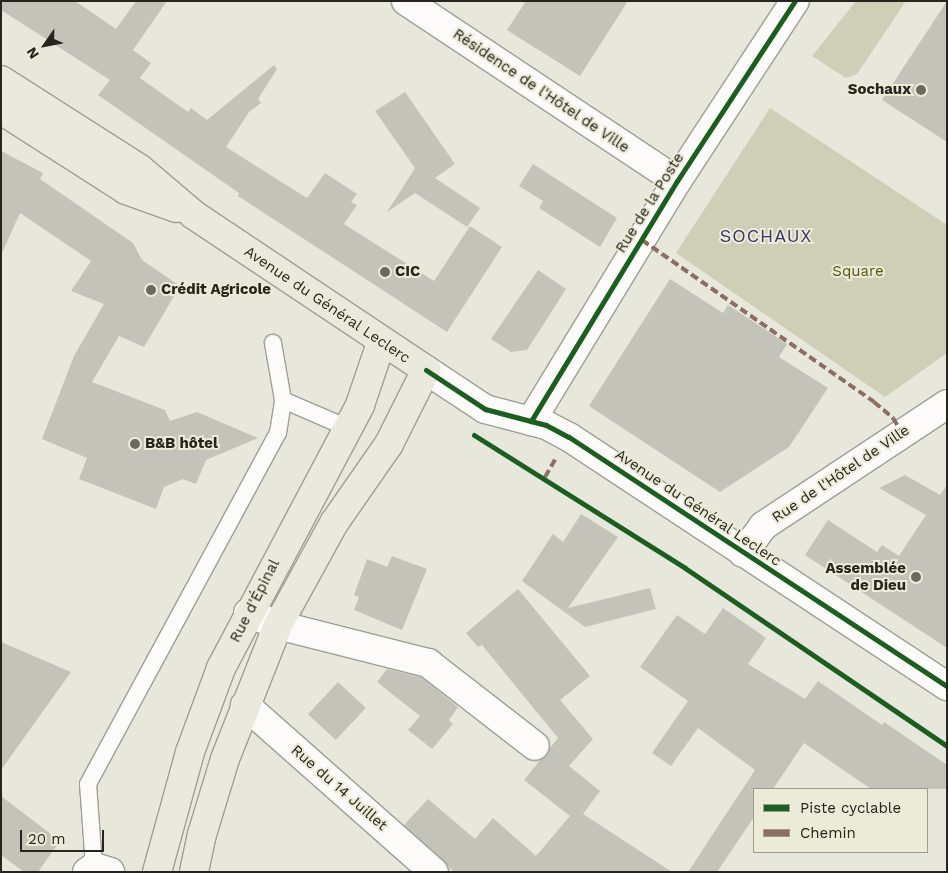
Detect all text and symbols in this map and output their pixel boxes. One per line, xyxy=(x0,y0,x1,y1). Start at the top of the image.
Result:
north arrow xyxy=(20,20,70,70)
street label: Résidence de l'Hôtel de Ville xyxy=(449,25,633,157)
text: N xyxy=(23,44,42,62)
place label: Sochaux xyxy=(848,81,911,99)
marker: Sochaux xyxy=(915,84,927,96)
street label: Rue de la Poste xyxy=(612,149,688,257)
district label: SOCHAUX xyxy=(719,225,813,247)
street label: Avenue du Général Leclerc xyxy=(240,243,414,367)
place label: CIC xyxy=(395,263,420,281)
park label: Square xyxy=(832,263,884,281)
marker: CIC xyxy=(379,266,391,278)
place label: Crédit Agricole xyxy=(161,281,271,299)
marker: Crédit Agricole xyxy=(145,284,157,296)
street label: Rue de l'Hôtel de Ville xyxy=(768,421,914,527)
place label: B&B hôtel xyxy=(145,435,218,453)
marker: B&B hôtel xyxy=(129,438,141,450)
street label: Avenue du Général Leclerc xyxy=(611,446,785,570)
street label: Rue d'Épinal xyxy=(226,556,284,646)
place label: Assemblée de Dieu xyxy=(825,559,906,594)
marker: Assemblée de Dieu xyxy=(910,571,922,583)
street label: Rue du 14 Juillet xyxy=(287,741,391,835)
legend xyxy=(753,788,928,853)
text: Piste cyclable xyxy=(800,799,901,817)
scale bar xyxy=(22,820,106,852)
text: Chemin xyxy=(800,824,856,842)
text: 20 m xyxy=(28,830,66,848)

